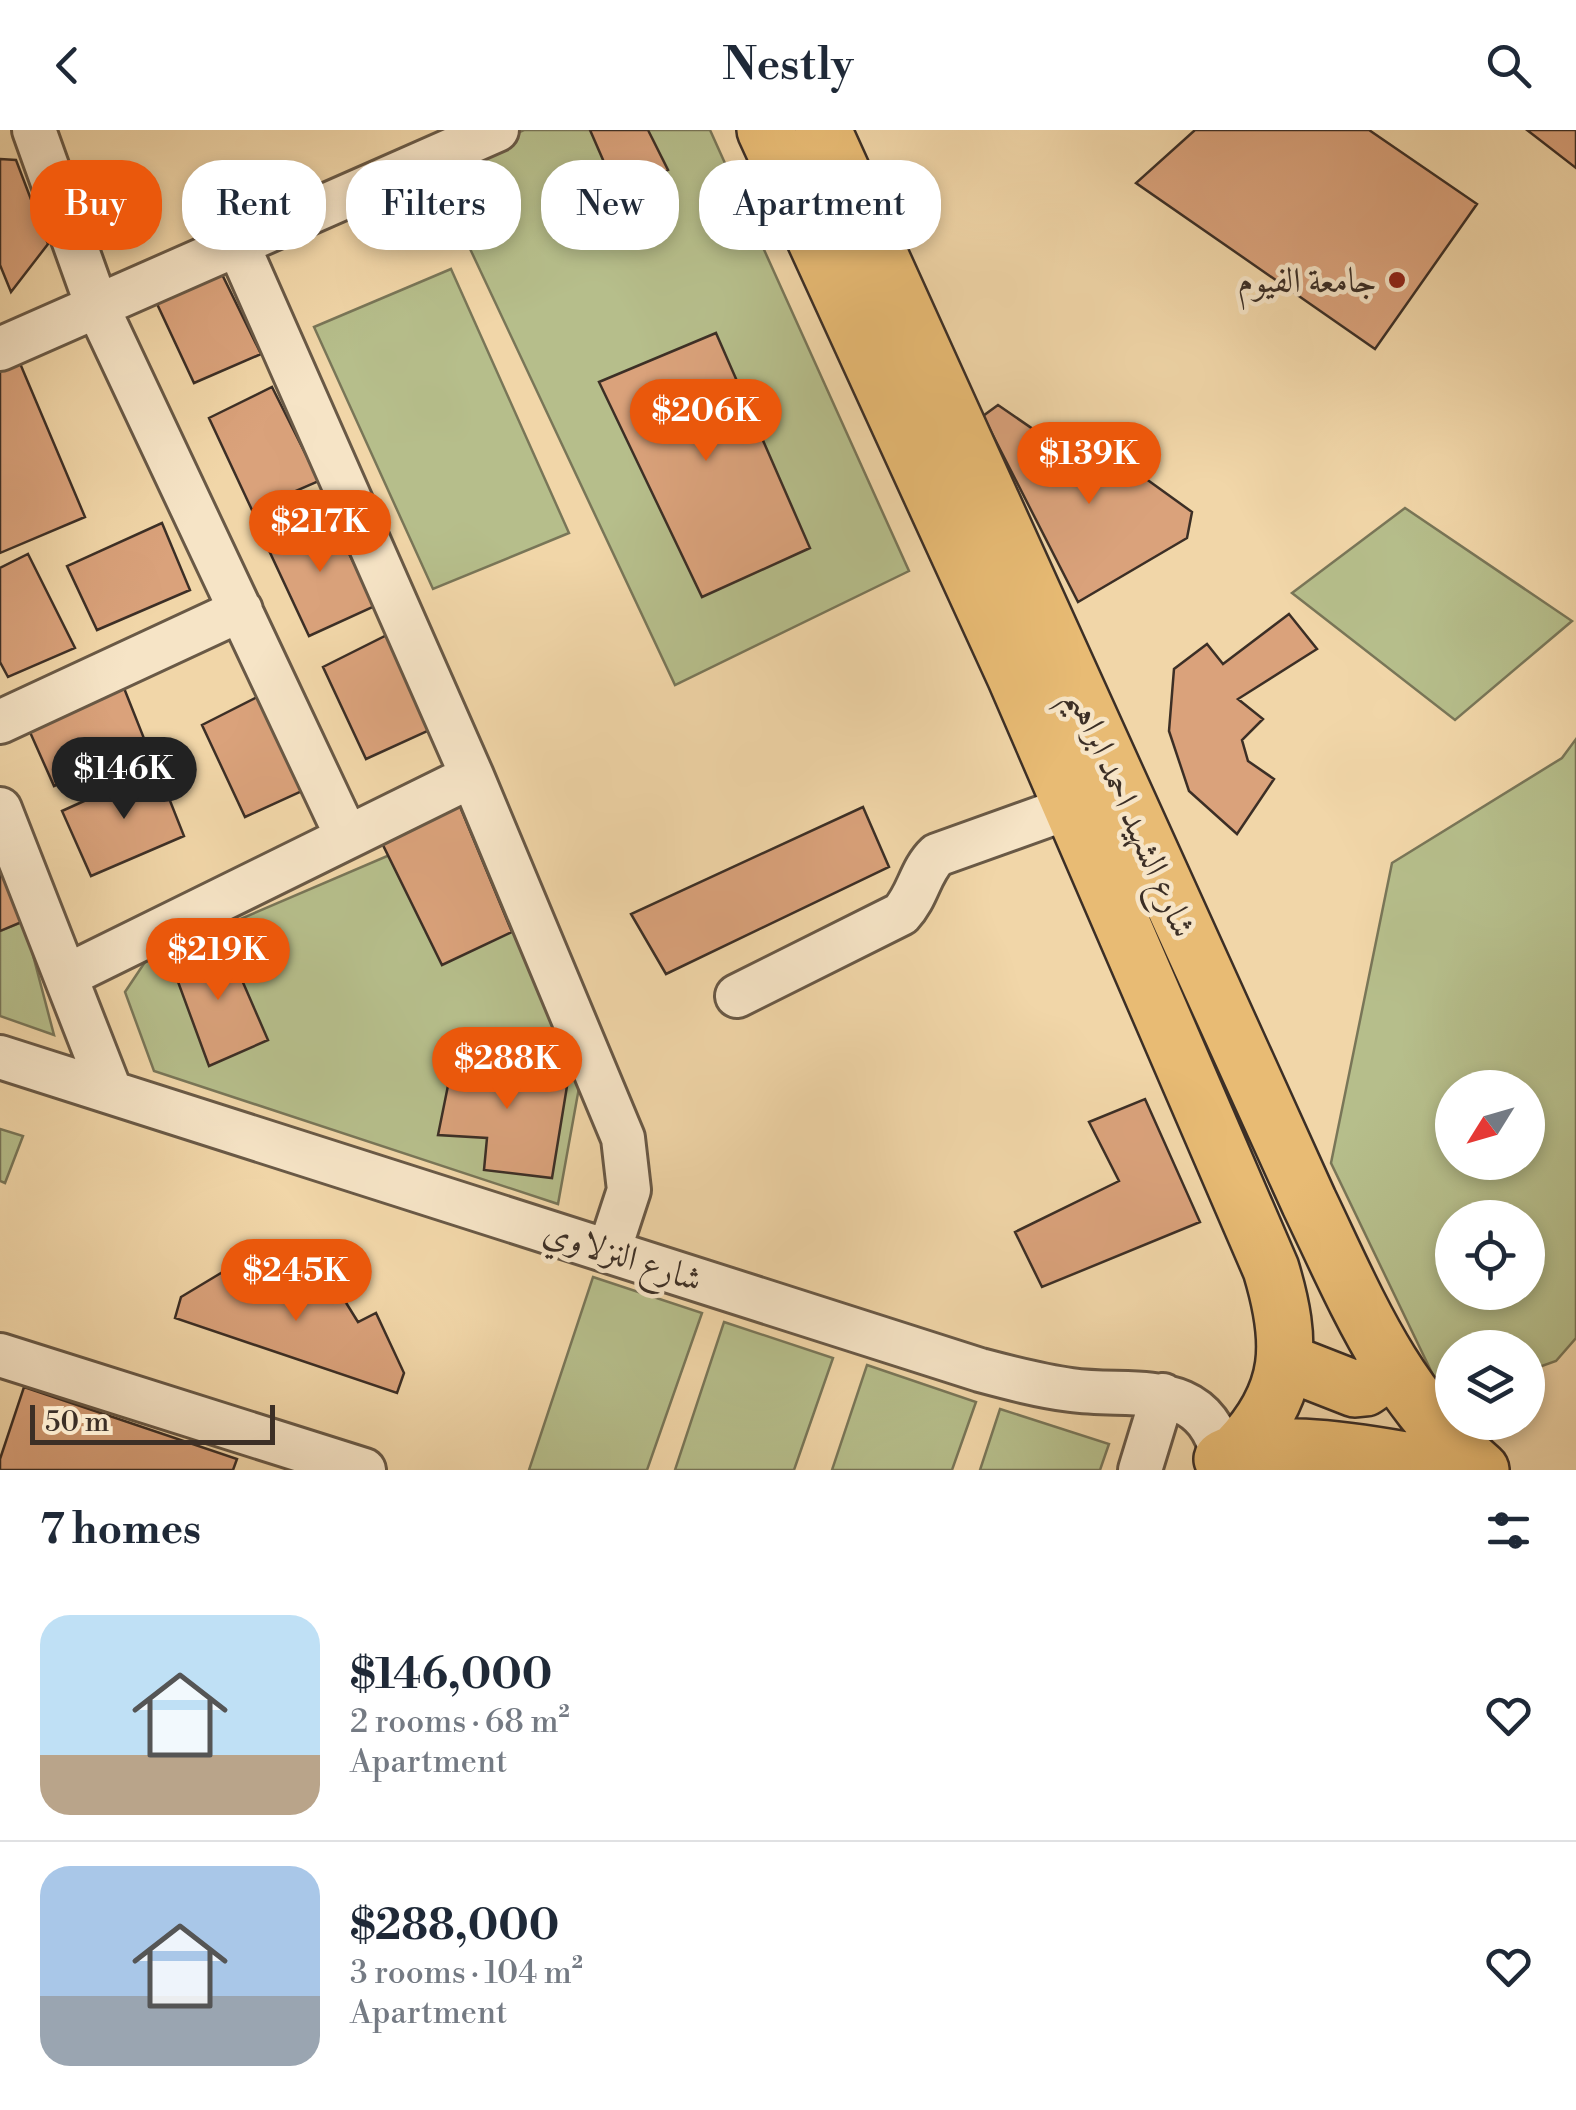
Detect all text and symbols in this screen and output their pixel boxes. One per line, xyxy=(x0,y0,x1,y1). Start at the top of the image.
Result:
text: Nestly xyxy=(722,37,854,94)
icon: back xyxy=(40,38,95,93)
icon: search xyxy=(1481,38,1536,93)
chip: Buy xyxy=(30,160,162,250)
chip: Rent xyxy=(182,160,326,250)
chip: Filters xyxy=(346,160,521,250)
chip: New xyxy=(541,160,679,250)
chip: Apartment xyxy=(699,160,941,250)
place label: جامعة الفيوم xyxy=(1237,260,1377,311)
marker: جامعة الفيوم xyxy=(1386,269,1408,291)
pin: $206K xyxy=(636,379,776,464)
text: $206K xyxy=(652,391,760,431)
pin: $139K xyxy=(1019,422,1159,507)
text: $139K xyxy=(1039,434,1139,474)
pin: $217K xyxy=(250,490,390,575)
text: $217K xyxy=(271,502,369,542)
street label: شارع الشهيد احمد ابراهيم xyxy=(1046,683,1205,949)
pin: $146K xyxy=(54,737,194,822)
text: $146K xyxy=(74,749,174,789)
pin: $219K xyxy=(148,918,288,1003)
text: $219K xyxy=(168,930,268,970)
pin: $288K xyxy=(437,1027,577,1112)
text: $288K xyxy=(454,1039,560,1079)
north arrow xyxy=(1435,1070,1545,1180)
map controls xyxy=(1435,1070,1545,1440)
button: locate xyxy=(1435,1200,1545,1310)
street label: شارع النزلاوي xyxy=(536,1211,707,1308)
pin: $245K xyxy=(226,1239,366,1324)
text: $245K xyxy=(243,1251,349,1291)
button: layers xyxy=(1435,1330,1545,1440)
scale bar xyxy=(30,1400,275,1444)
text: 50 m xyxy=(45,1405,109,1440)
icon: filters xyxy=(1481,1503,1536,1558)
text: 7 homes xyxy=(40,1504,201,1557)
text: $146,000 xyxy=(350,1649,552,1702)
icon: home xyxy=(120,1655,240,1775)
icon: heart xyxy=(1481,1688,1536,1743)
text: 2 rooms · 68 m² xyxy=(350,1702,570,1742)
text: Apartment xyxy=(350,1742,507,1782)
text: $288,000 xyxy=(350,1900,559,1953)
icon: home xyxy=(120,1906,240,2026)
icon: heart xyxy=(1481,1939,1536,1994)
text: 3 rooms · 104 m² xyxy=(350,1953,583,1993)
text: Apartment xyxy=(350,1993,507,2033)

